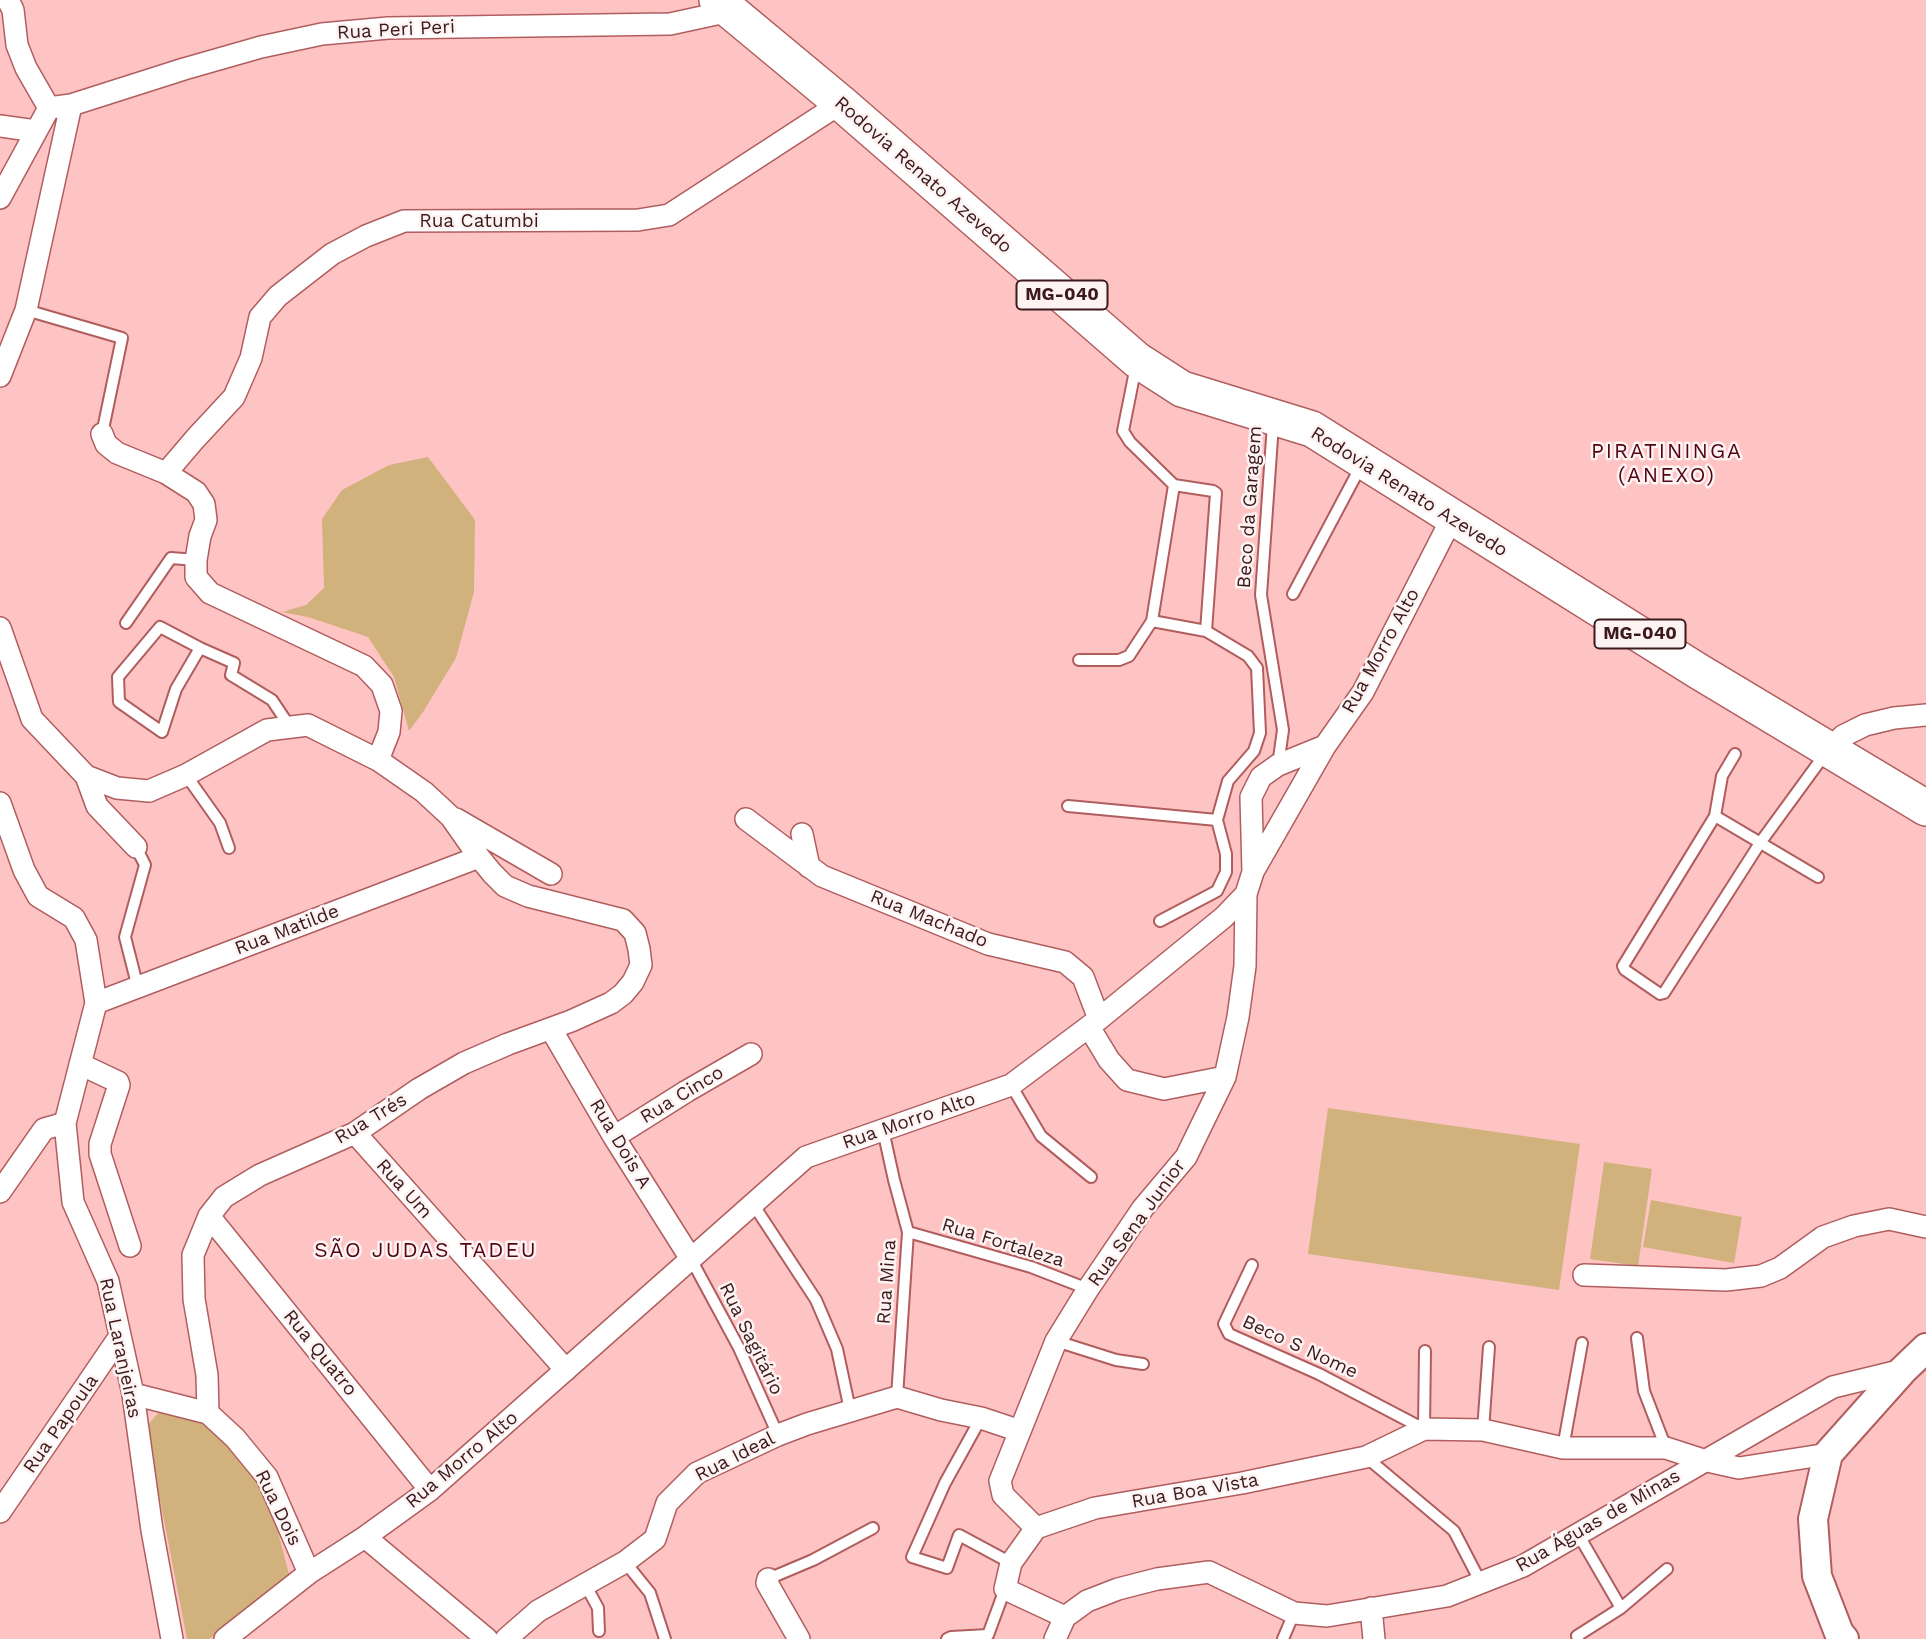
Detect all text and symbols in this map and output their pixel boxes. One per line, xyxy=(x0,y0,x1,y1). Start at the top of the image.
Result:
street label: Rua Peri Peri xyxy=(336,16,456,44)
street label: Rodovia Renato Azevedo xyxy=(830,92,1016,258)
street label: Rua Catumbi xyxy=(419,210,539,232)
road number: MG-040 xyxy=(1016,281,1108,310)
street label: Rodovia Renato Azevedo xyxy=(1306,422,1512,562)
street label: Beco da Garagem xyxy=(1233,425,1267,589)
district label: PIRATININGA (ANEXO) xyxy=(1592,439,1742,489)
street label: Rua Morro Alto xyxy=(1337,585,1425,717)
road number: MG-040 xyxy=(1594,620,1686,648)
street label: Rua Machado xyxy=(867,885,991,953)
street label: Rua Matilde xyxy=(232,900,342,960)
street label: Rua Cinco xyxy=(636,1061,728,1129)
street label: Rua Morro Alto xyxy=(839,1088,979,1154)
street label: Rua Trés xyxy=(331,1089,411,1149)
street label: Rua Dois A xyxy=(584,1095,656,1193)
street label: Rua Um xyxy=(371,1154,437,1224)
street label: Rua Sena Junior xyxy=(1083,1155,1191,1291)
street label: Rua Fortaleza xyxy=(939,1214,1067,1272)
district label: SÃO JUDAS TADEU xyxy=(316,1238,536,1264)
street label: Rua Mina xyxy=(873,1239,901,1325)
street label: Rua Laranjeiras xyxy=(94,1276,146,1420)
street label: Rua Sagitário xyxy=(714,1279,788,1399)
street label: Rua Quatro xyxy=(278,1305,362,1401)
street label: Beco S Nome xyxy=(1239,1310,1361,1384)
street label: Rua Papoula xyxy=(19,1370,103,1478)
street label: Rua Morro Alto xyxy=(401,1407,523,1513)
street label: Rua Ideal xyxy=(691,1427,779,1487)
street label: Rua Águas de Minas xyxy=(1512,1465,1684,1577)
street label: Rua Dois xyxy=(250,1466,306,1550)
street label: Rua Boa Vista xyxy=(1130,1469,1260,1513)

